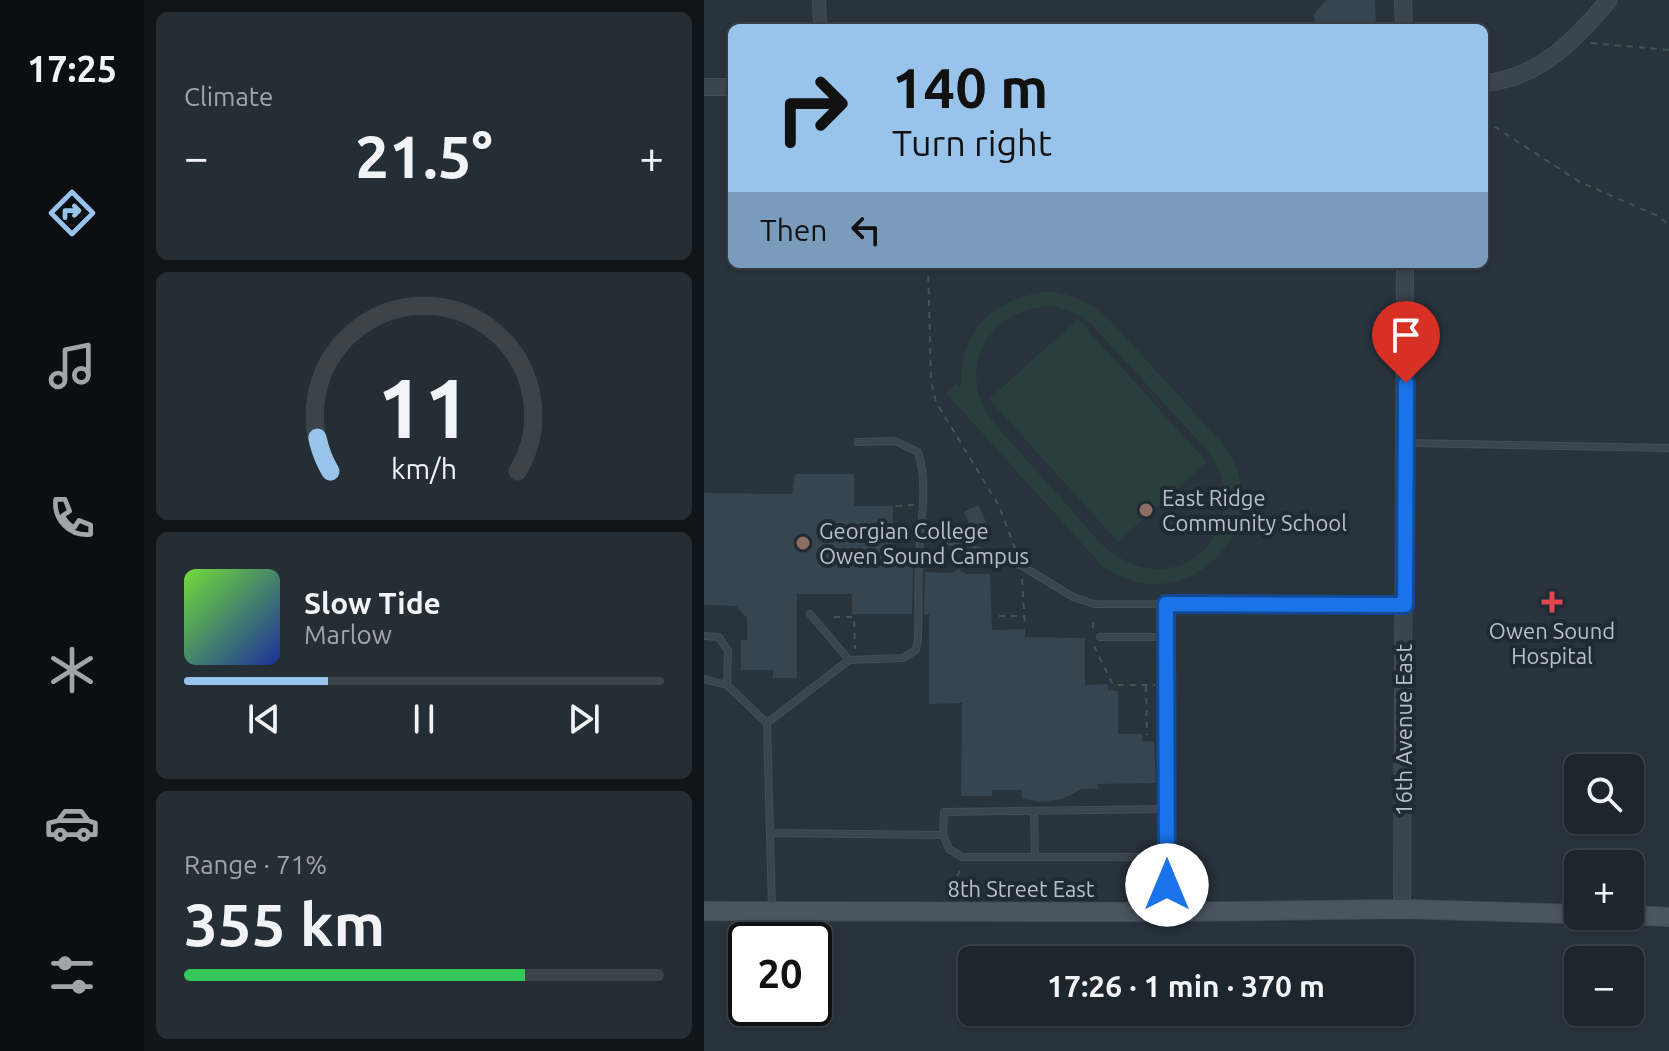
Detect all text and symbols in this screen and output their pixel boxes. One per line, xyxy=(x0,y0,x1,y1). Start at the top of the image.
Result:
text: 17:25 xyxy=(27,48,117,89)
icon: right xyxy=(760,56,864,160)
text: 140 m xyxy=(892,56,1048,119)
text: Climate xyxy=(184,82,273,111)
text: 21.5° xyxy=(355,122,493,189)
text: Turn right xyxy=(892,122,1052,163)
text: − xyxy=(184,132,209,181)
text: + xyxy=(639,132,664,181)
icon: directions xyxy=(44,185,100,241)
icon: left xyxy=(844,208,888,252)
text: Then xyxy=(760,213,828,247)
pin xyxy=(1372,301,1440,383)
icon: arrive xyxy=(1384,313,1428,357)
icon: music xyxy=(44,338,100,394)
text: 11 xyxy=(377,359,471,453)
text: km/h xyxy=(391,452,457,484)
place label: East Ridge Community School xyxy=(1162,485,1347,535)
icon: phone xyxy=(44,490,100,546)
marker: East Ridge Community School xyxy=(1137,501,1155,519)
place label: Georgian College Owen Sound Campus xyxy=(819,518,1029,568)
marker: Georgian College Owen Sound Campus xyxy=(794,534,812,552)
text: Slow Tide xyxy=(304,586,441,620)
marker: Owen Sound Hospital xyxy=(1541,591,1563,613)
place label: Owen Sound Hospital xyxy=(1489,618,1615,668)
text: Marlow xyxy=(304,620,392,649)
icon: climate xyxy=(44,642,100,698)
street label: 16th Avenue East xyxy=(1391,644,1416,816)
icon: previous xyxy=(242,697,286,741)
icon: pause xyxy=(402,697,446,741)
icon: next xyxy=(562,697,606,741)
map controls xyxy=(1564,754,1644,1026)
button: search xyxy=(1564,754,1644,834)
icon: car xyxy=(44,795,100,851)
position arrow xyxy=(1125,843,1209,927)
text: Range · 71% xyxy=(184,850,327,879)
button: + xyxy=(1564,850,1644,930)
street label: 8th Street East xyxy=(948,876,1095,901)
text: 355 km xyxy=(184,890,385,957)
speed limit sign: 20 xyxy=(728,922,832,1026)
button: − xyxy=(1564,946,1644,1026)
icon: filters xyxy=(44,947,100,1003)
text: 17:26 · 1 min · 370 m xyxy=(1047,969,1325,1003)

